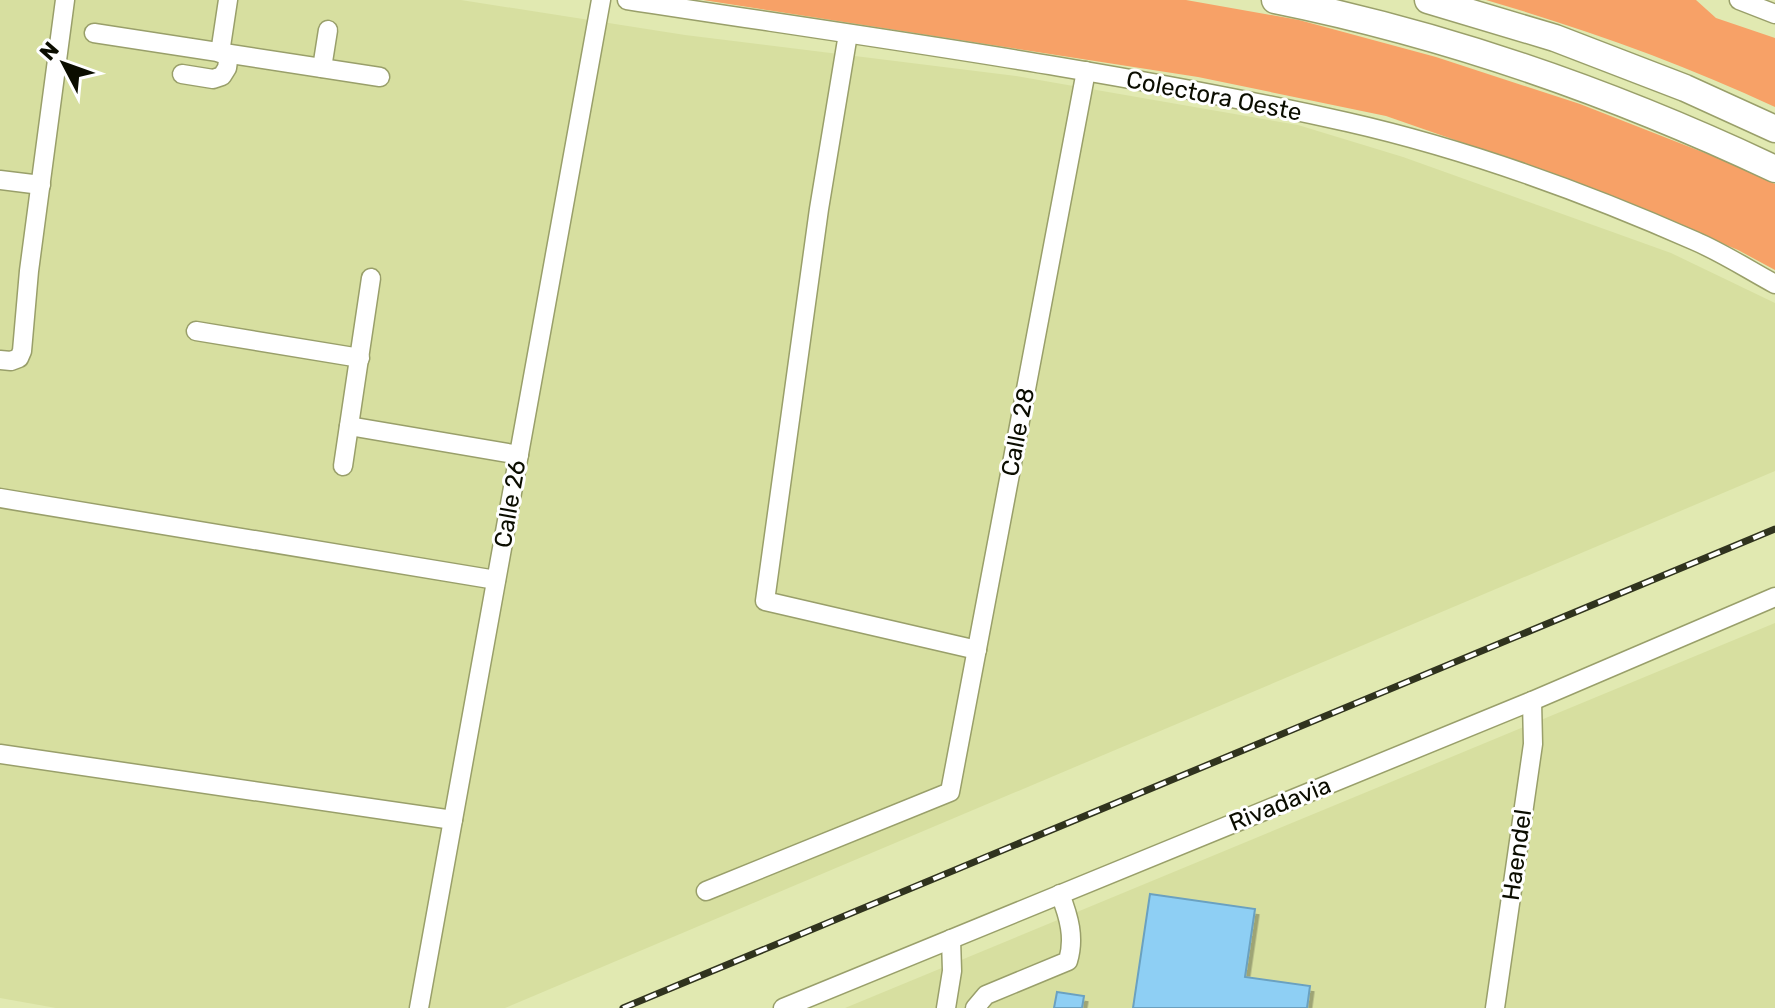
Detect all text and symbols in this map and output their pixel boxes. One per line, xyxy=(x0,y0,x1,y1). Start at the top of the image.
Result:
north arrow xyxy=(24,24,104,104)
text: N xyxy=(34,36,65,66)
street label: Colectora Oeste xyxy=(1124,65,1304,127)
street label: Calle 28 xyxy=(996,385,1040,479)
street label: Calle 26 xyxy=(489,458,531,550)
street label: Rivadavia xyxy=(1225,771,1335,837)
street label: Haendel xyxy=(1497,808,1537,902)

